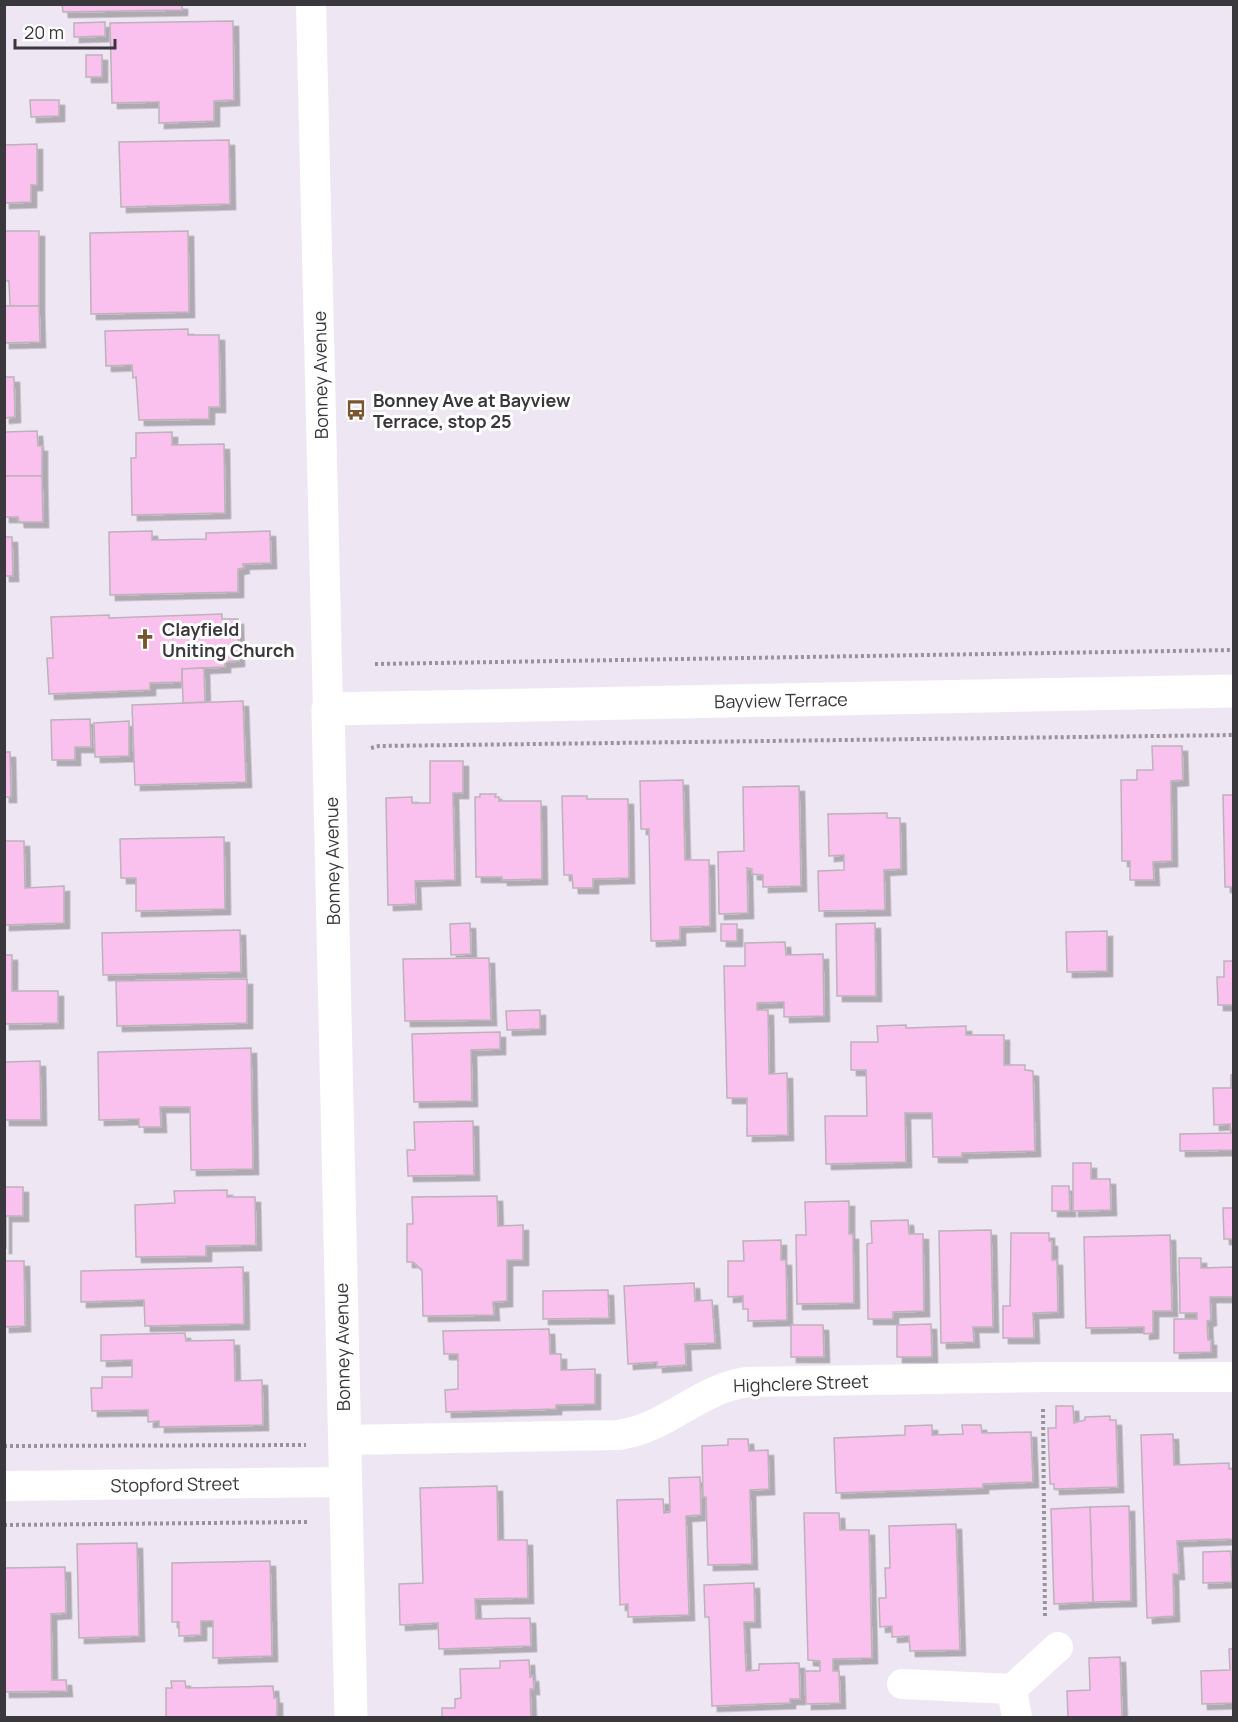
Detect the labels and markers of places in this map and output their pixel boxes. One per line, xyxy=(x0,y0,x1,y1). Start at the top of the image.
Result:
place label: Bonney Ave at Bayview Terrace, stop 25 xyxy=(373,388,571,433)
bus stop icon: Bonney Ave at Bayview Terrace, stop 25 xyxy=(344,398,368,422)
place label: Clayfield Uniting Church xyxy=(162,617,295,662)
church icon: Clayfield Uniting Church xyxy=(133,627,157,651)

